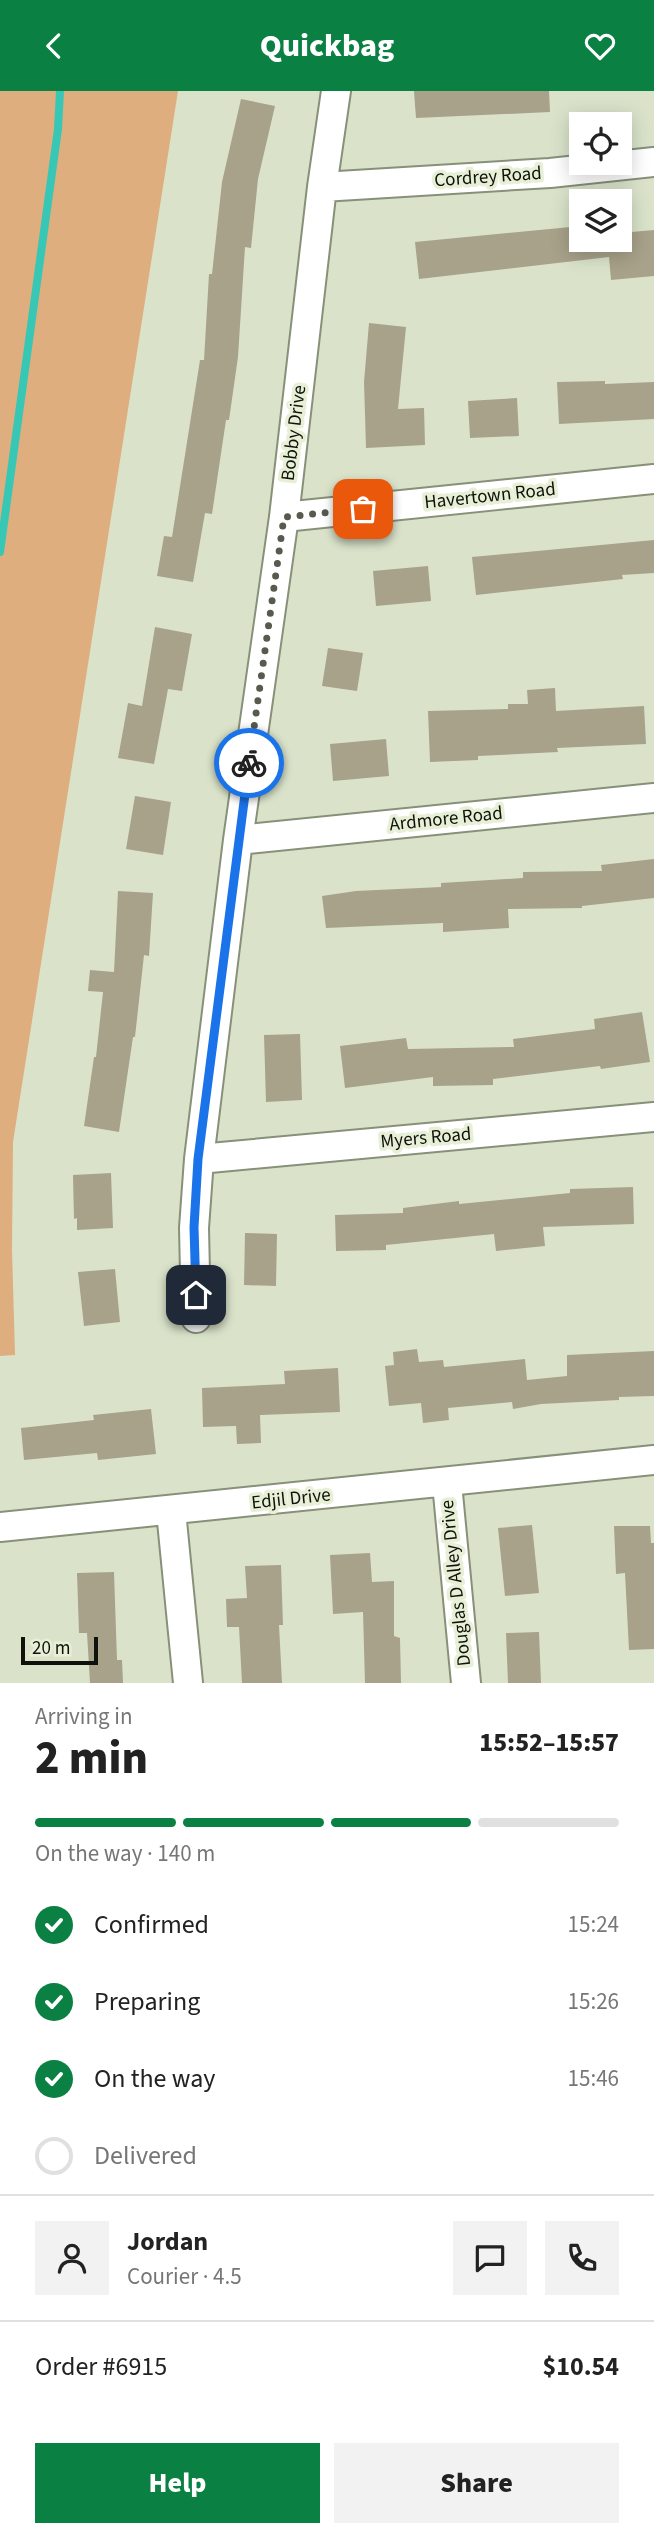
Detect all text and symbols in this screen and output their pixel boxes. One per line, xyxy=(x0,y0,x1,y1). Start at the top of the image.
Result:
text: Quickbag xyxy=(260,23,394,69)
icon: back xyxy=(35,27,73,65)
icon: heart xyxy=(581,27,619,65)
map controls xyxy=(569,112,632,252)
button: locate xyxy=(569,112,632,175)
street label: Cordrey Road xyxy=(433,160,543,194)
button: layers xyxy=(569,189,632,252)
street label: Bobby Drive xyxy=(275,384,313,482)
street label: Havertown Road xyxy=(423,476,557,516)
pin xyxy=(333,479,393,539)
icon: bag xyxy=(344,490,382,528)
courier xyxy=(214,728,284,798)
icon: bike xyxy=(230,744,268,782)
street label: Ardmore Road xyxy=(388,800,504,838)
street label: Myers Road xyxy=(379,1121,473,1155)
pin xyxy=(166,1265,226,1325)
icon: home xyxy=(177,1276,215,1314)
street label: Edjil Drive xyxy=(250,1481,332,1517)
street label: Douglas D Alley Drive xyxy=(434,1499,478,1667)
scale bar xyxy=(21,1634,98,1666)
text: 20 m xyxy=(32,1635,70,1662)
text: Arriving in xyxy=(35,1700,133,1733)
text: 15:52–15:57 xyxy=(479,1724,619,1761)
text: 2 min xyxy=(35,1726,148,1791)
text: On the way · 140 m xyxy=(35,1837,215,1870)
icon: check xyxy=(35,1906,73,1944)
text: Confirmed xyxy=(94,1906,209,1943)
text: 15:24 xyxy=(568,1908,619,1941)
icon: check xyxy=(35,1983,73,2021)
text: Preparing xyxy=(94,1983,200,2020)
text: 15:26 xyxy=(568,1985,619,2018)
icon: check xyxy=(35,2060,73,2098)
text: On the way xyxy=(94,2060,215,2097)
text: 15:46 xyxy=(568,2062,619,2095)
text: Delivered xyxy=(94,2137,197,2174)
button: person xyxy=(35,2221,109,2295)
button: chat xyxy=(453,2221,527,2295)
button: phone xyxy=(545,2221,619,2295)
text: Jordan xyxy=(127,2223,208,2260)
text: Courier · 4.5 xyxy=(127,2260,242,2293)
text: Order #6915 xyxy=(35,2348,167,2385)
text: $10.54 xyxy=(543,2348,619,2385)
button: Help xyxy=(35,2443,320,2523)
button: Share xyxy=(334,2443,619,2523)

